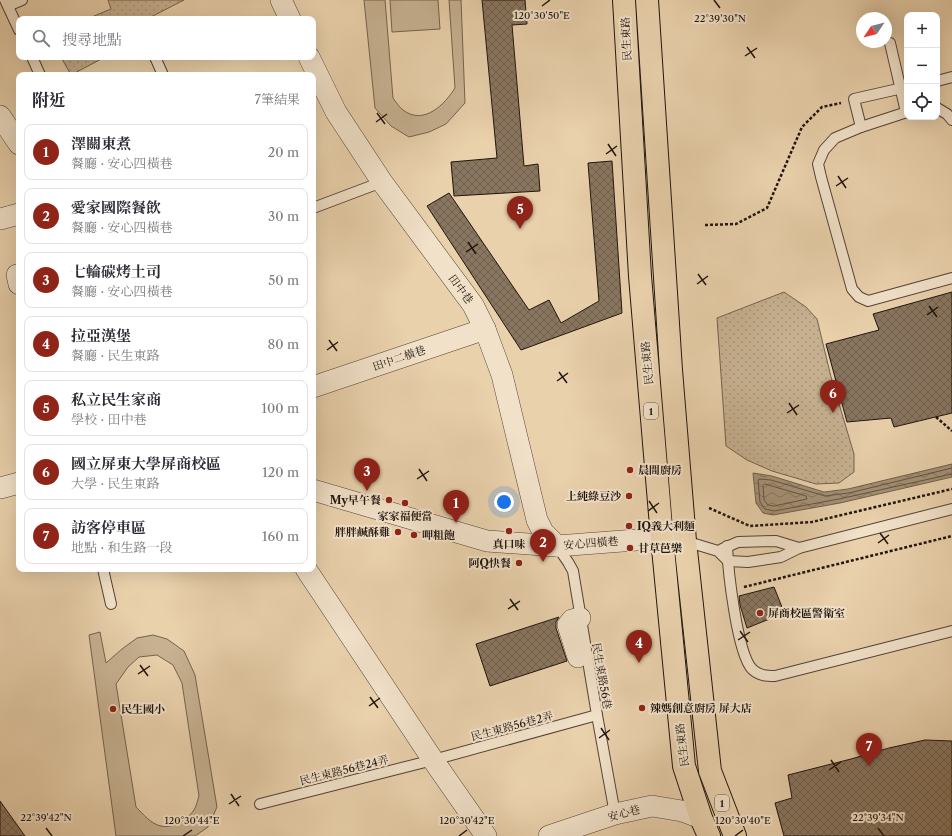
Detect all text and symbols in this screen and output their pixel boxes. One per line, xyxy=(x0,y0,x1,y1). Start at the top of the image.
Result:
text: 120°30'50"E xyxy=(514,9,570,22)
text: 22°39'30"N xyxy=(694,12,746,25)
north arrow xyxy=(856,12,892,48)
map controls xyxy=(904,12,940,120)
button: + xyxy=(904,12,940,48)
search box xyxy=(16,16,316,60)
street label: 民生東路 xyxy=(618,17,634,61)
icon: search xyxy=(30,27,52,49)
text: 搜尋地點 xyxy=(62,30,122,49)
button: − xyxy=(904,48,940,84)
button: locate xyxy=(904,84,940,120)
text: 附近 xyxy=(32,90,66,110)
text: 7筆結果 xyxy=(255,91,300,107)
text: 澤關東煮 xyxy=(71,134,131,153)
text: 1 xyxy=(43,144,49,160)
text: 20 m xyxy=(268,144,299,160)
text: 餐廳 · 安心四橫巷 xyxy=(71,155,173,171)
pin: 5 xyxy=(507,196,533,229)
text: 愛家國際餐飲 xyxy=(71,198,161,217)
text: 2 xyxy=(42,208,50,224)
text: 30 m xyxy=(268,208,299,224)
text: 餐廳 · 安心四橫巷 xyxy=(71,219,173,235)
text: 七輪碳烤土司 xyxy=(71,262,161,281)
text: 3 xyxy=(42,272,50,288)
text: 50 m xyxy=(268,272,299,288)
street label: 田中巷 xyxy=(446,272,476,306)
text: 餐廳 · 安心四橫巷 xyxy=(71,283,173,299)
text: 拉亞漢堡 xyxy=(71,326,131,345)
text: 4 xyxy=(42,336,50,352)
text: 80 m xyxy=(267,336,299,352)
street label: 民生東路 xyxy=(638,340,656,386)
street label: 田中二橫巷 xyxy=(371,342,427,374)
text: 餐廳 · 民生東路 xyxy=(71,347,160,363)
pin: 6 xyxy=(820,380,846,413)
text: 私立民生家商 xyxy=(71,390,161,409)
text: 5 xyxy=(42,400,50,416)
text: 100 m xyxy=(261,400,299,416)
road number: 1 xyxy=(644,403,658,419)
text: 學校 · 田中巷 xyxy=(71,411,147,427)
text: 國立屏東大學屏商校區 xyxy=(71,454,221,473)
pin: 3 xyxy=(354,458,380,491)
place label: 晨間廚房 xyxy=(638,463,682,477)
text: 6 xyxy=(42,464,50,480)
text: 120 m xyxy=(262,464,299,480)
marker: 晨間廚房 xyxy=(625,465,635,475)
text: 大學 · 民生東路 xyxy=(71,475,160,491)
place label: 上純綠豆沙 xyxy=(566,489,621,503)
pin: 1 xyxy=(443,490,469,523)
marker: 上純綠豆沙 xyxy=(624,491,634,501)
your location xyxy=(494,492,514,512)
place label: My早午餐 xyxy=(330,493,381,507)
marker: My早午餐 xyxy=(384,495,394,505)
marker: 家家福便當 xyxy=(400,498,410,508)
place label: 家家福便當 xyxy=(378,509,433,523)
text: 訪客停車區 xyxy=(71,518,146,537)
place label: IQ義大利麵 xyxy=(637,519,695,533)
marker: IQ義大利麵 xyxy=(624,521,634,531)
place label: 胖胖鹹酥雞 xyxy=(335,525,390,539)
marker: 真口味 xyxy=(504,526,514,536)
marker: 胖胖鹹酥雞 xyxy=(393,527,403,537)
text: 7 xyxy=(43,528,49,544)
text: 160 m xyxy=(262,528,299,544)
place label: 呷粗飽 xyxy=(422,528,455,542)
pin: 2 xyxy=(530,529,556,562)
marker: 呷粗飽 xyxy=(409,530,419,540)
street label: 安心四橫巷 xyxy=(563,534,619,552)
place label: 真口味 xyxy=(493,537,526,551)
text: 地點 · 和生路一段 xyxy=(71,539,173,555)
place label: 甘草芭樂 xyxy=(638,541,682,555)
marker: 甘草芭樂 xyxy=(625,543,635,553)
place label: 阿Q快餐 xyxy=(469,556,511,570)
marker: 阿Q快餐 xyxy=(514,558,524,568)
place label: 屏商校區警衛室 xyxy=(768,606,845,620)
marker: 屏商校區警衛室 xyxy=(755,608,765,618)
pin: 4 xyxy=(626,630,652,663)
street label: 民生東路56巷 xyxy=(589,642,615,710)
place label: 辣媽創意廚房 屏大店 xyxy=(650,701,752,715)
place label: 民生國小 xyxy=(121,702,165,716)
marker: 辣媽創意廚房 屏大店 xyxy=(637,703,647,713)
marker: 民生國小 xyxy=(108,704,118,714)
street label: 民生東路56巷2弄 xyxy=(469,708,555,744)
street label: 民生東路 xyxy=(672,722,692,768)
pin: 7 xyxy=(856,733,882,766)
street label: 民生東路56巷24弄 xyxy=(298,752,390,788)
road number: 1 xyxy=(715,795,729,811)
street label: 安心巷 xyxy=(606,802,642,824)
text: 22°39'42"N xyxy=(20,811,72,824)
text: 22°39'34"N xyxy=(852,811,904,824)
text: 120°30'44"E xyxy=(164,814,220,827)
text: 120°30'42"E xyxy=(439,814,495,827)
text: 120°30'40"E xyxy=(715,814,771,827)

